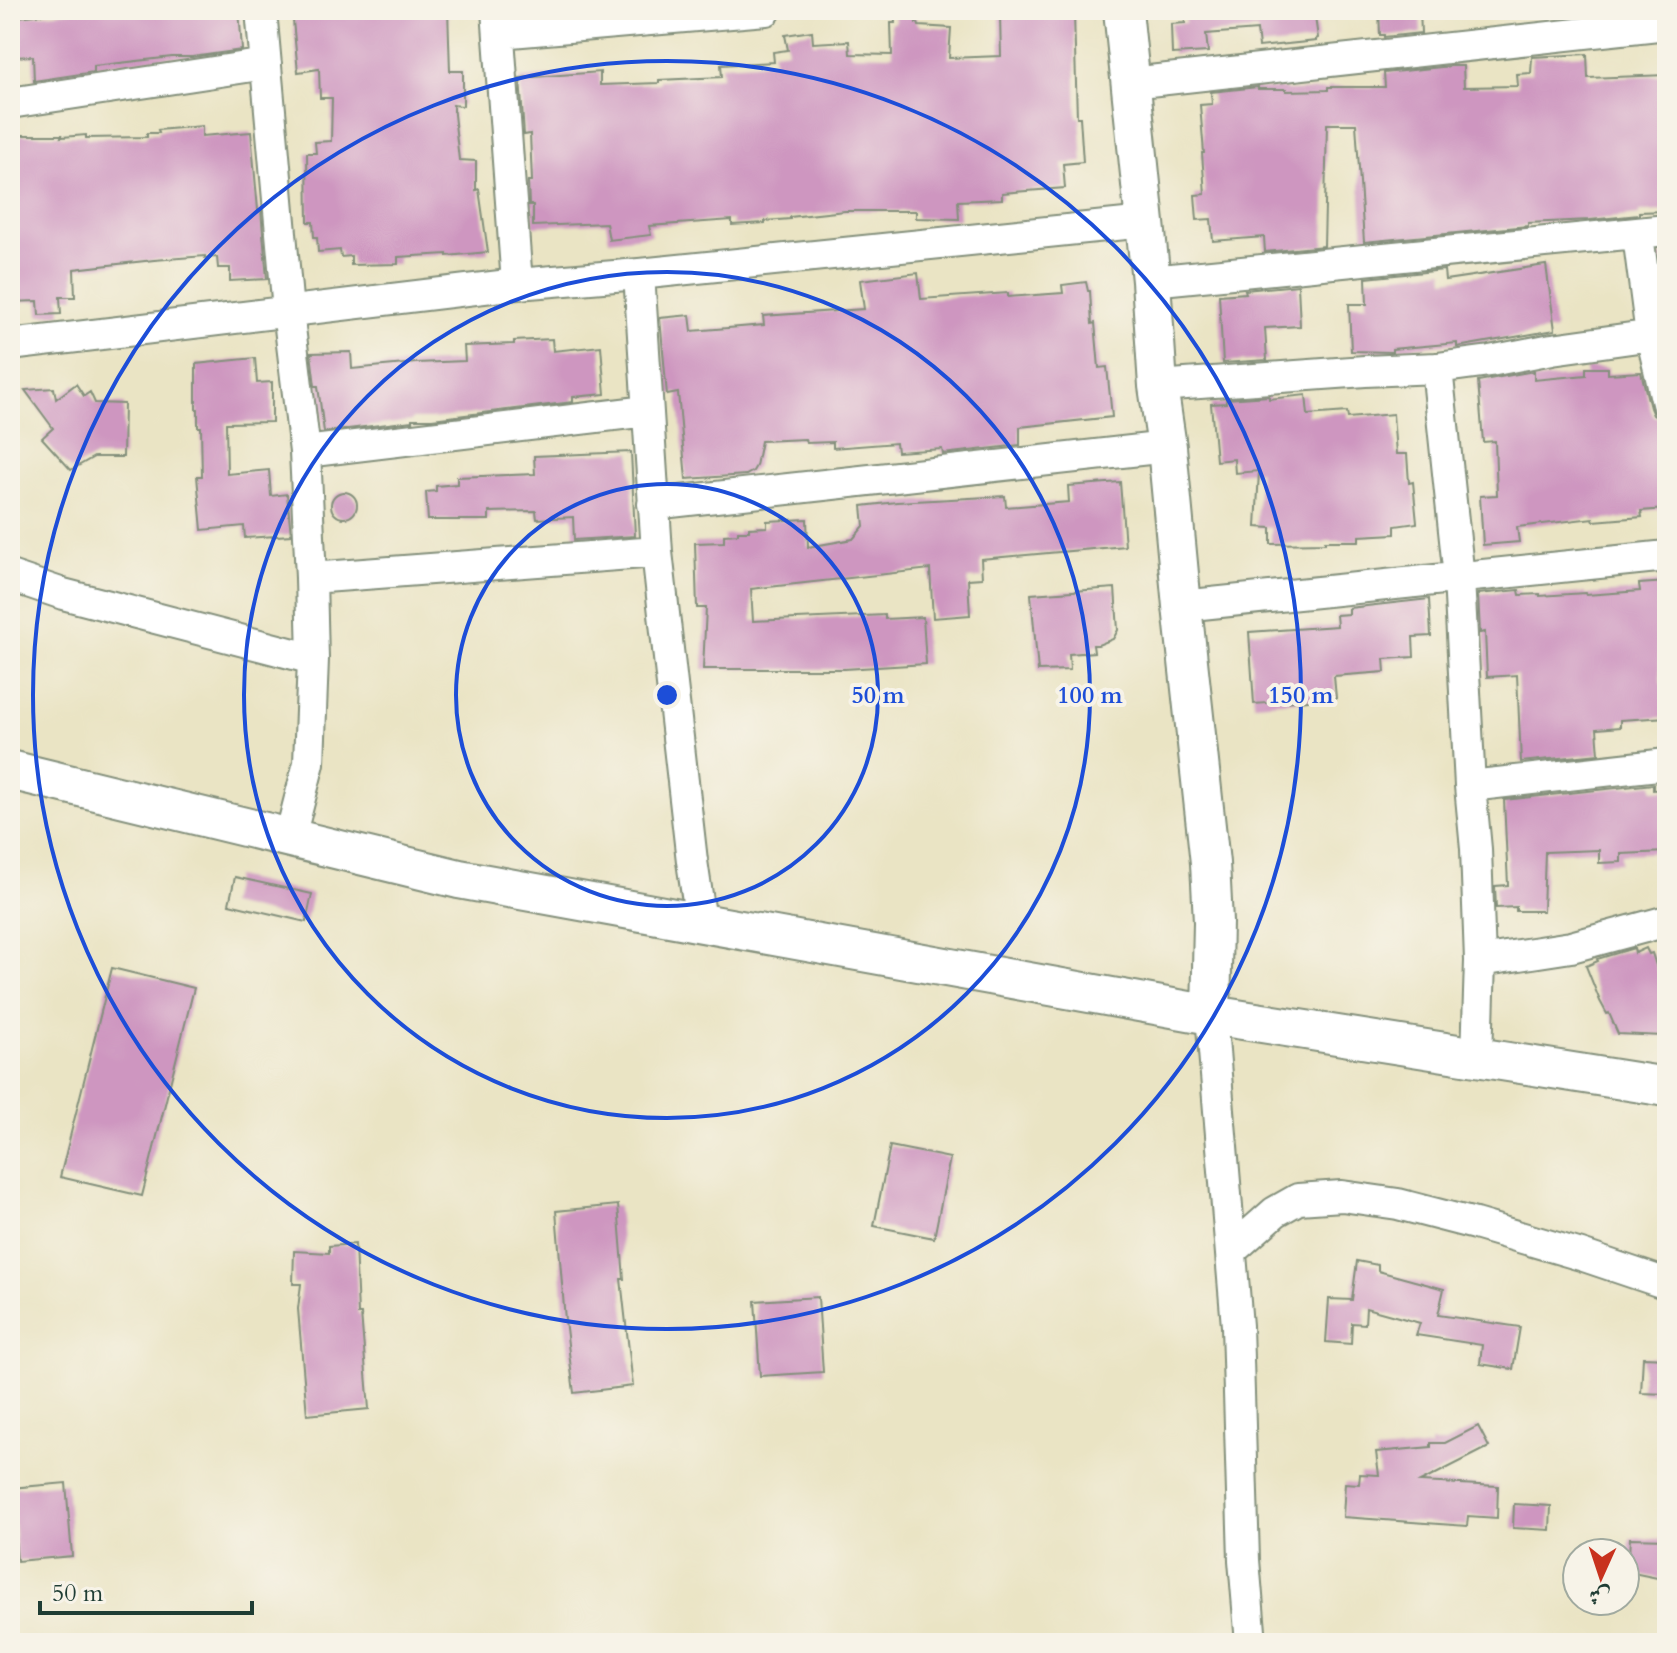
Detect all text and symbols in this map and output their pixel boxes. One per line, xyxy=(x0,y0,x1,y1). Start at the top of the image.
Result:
text: 50 m xyxy=(851,679,905,712)
text: 100 m xyxy=(1057,679,1124,712)
text: 150 m xyxy=(1268,679,1335,712)
centre of rings xyxy=(653,681,681,709)
north arrow xyxy=(1561,1537,1641,1617)
scale bar xyxy=(40,1565,252,1615)
text: 50 m xyxy=(52,1577,104,1610)
text: ش xyxy=(1588,1580,1612,1612)

